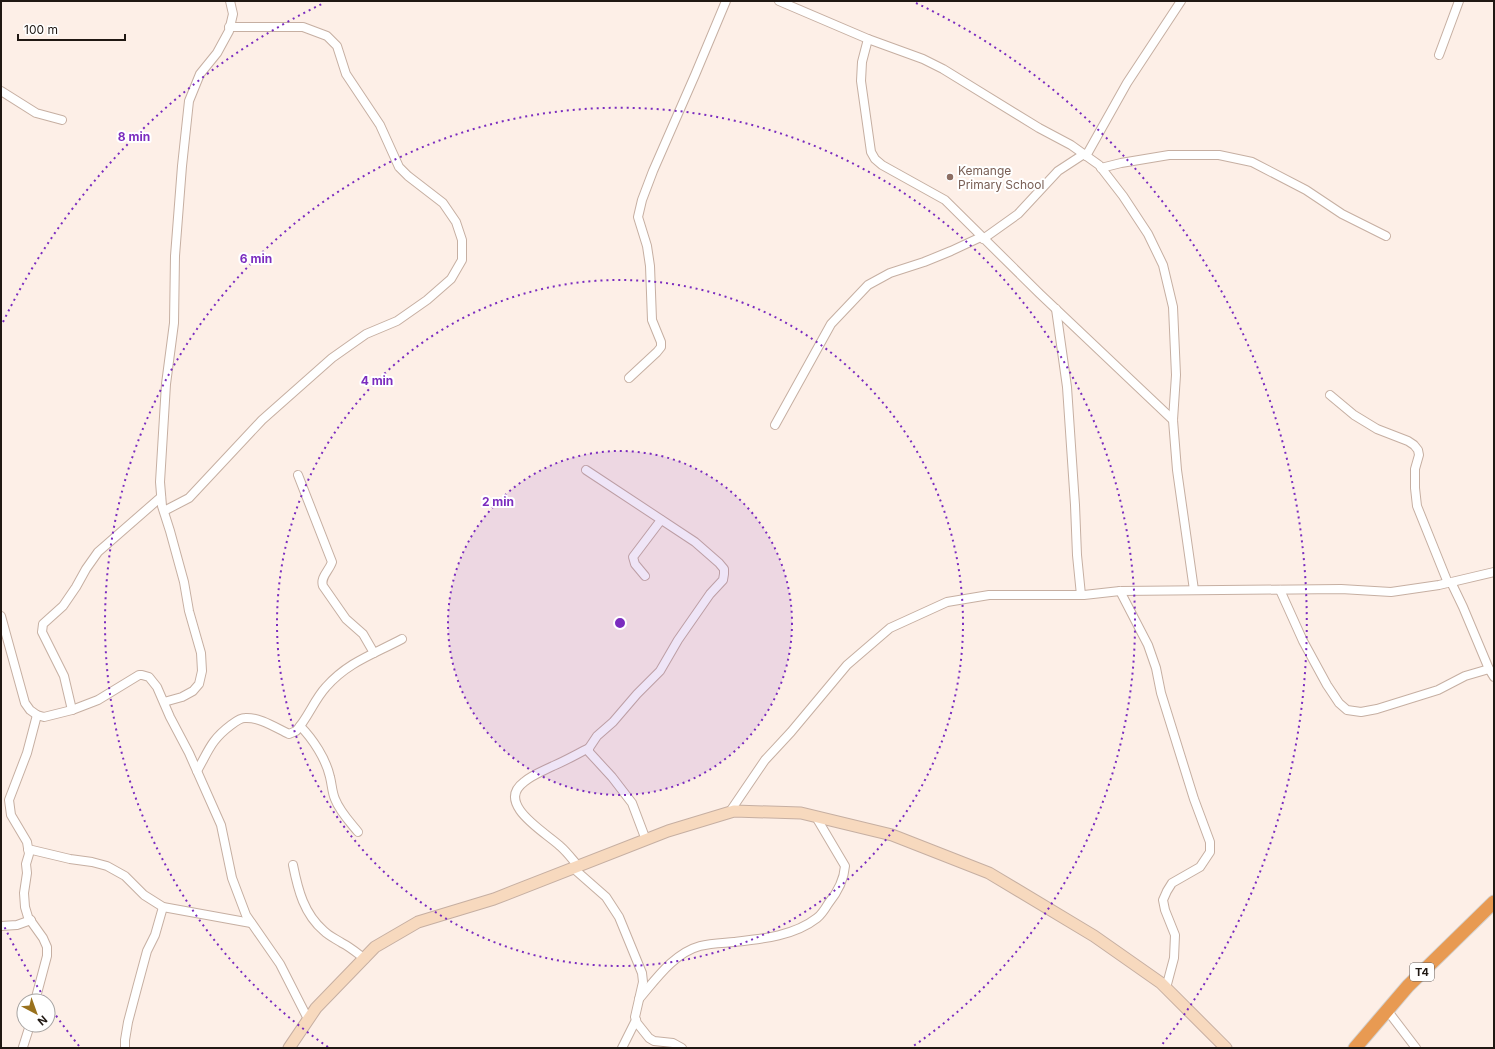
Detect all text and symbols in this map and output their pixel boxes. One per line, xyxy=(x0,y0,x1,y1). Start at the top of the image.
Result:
scale bar xyxy=(18,16,125,42)
text: 100 m xyxy=(24,22,58,37)
text: 8 min xyxy=(118,129,150,144)
place label: Kemange Primary School xyxy=(958,163,1044,192)
marker: Kemange Primary School xyxy=(945,172,955,182)
text: 6 min xyxy=(240,251,272,266)
text: 4 min xyxy=(361,373,393,388)
text: 2 min xyxy=(482,494,514,509)
centre of rings xyxy=(613,616,627,630)
road number: T4 xyxy=(1410,963,1434,981)
north arrow xyxy=(16,993,56,1033)
text: N xyxy=(35,1013,50,1029)

